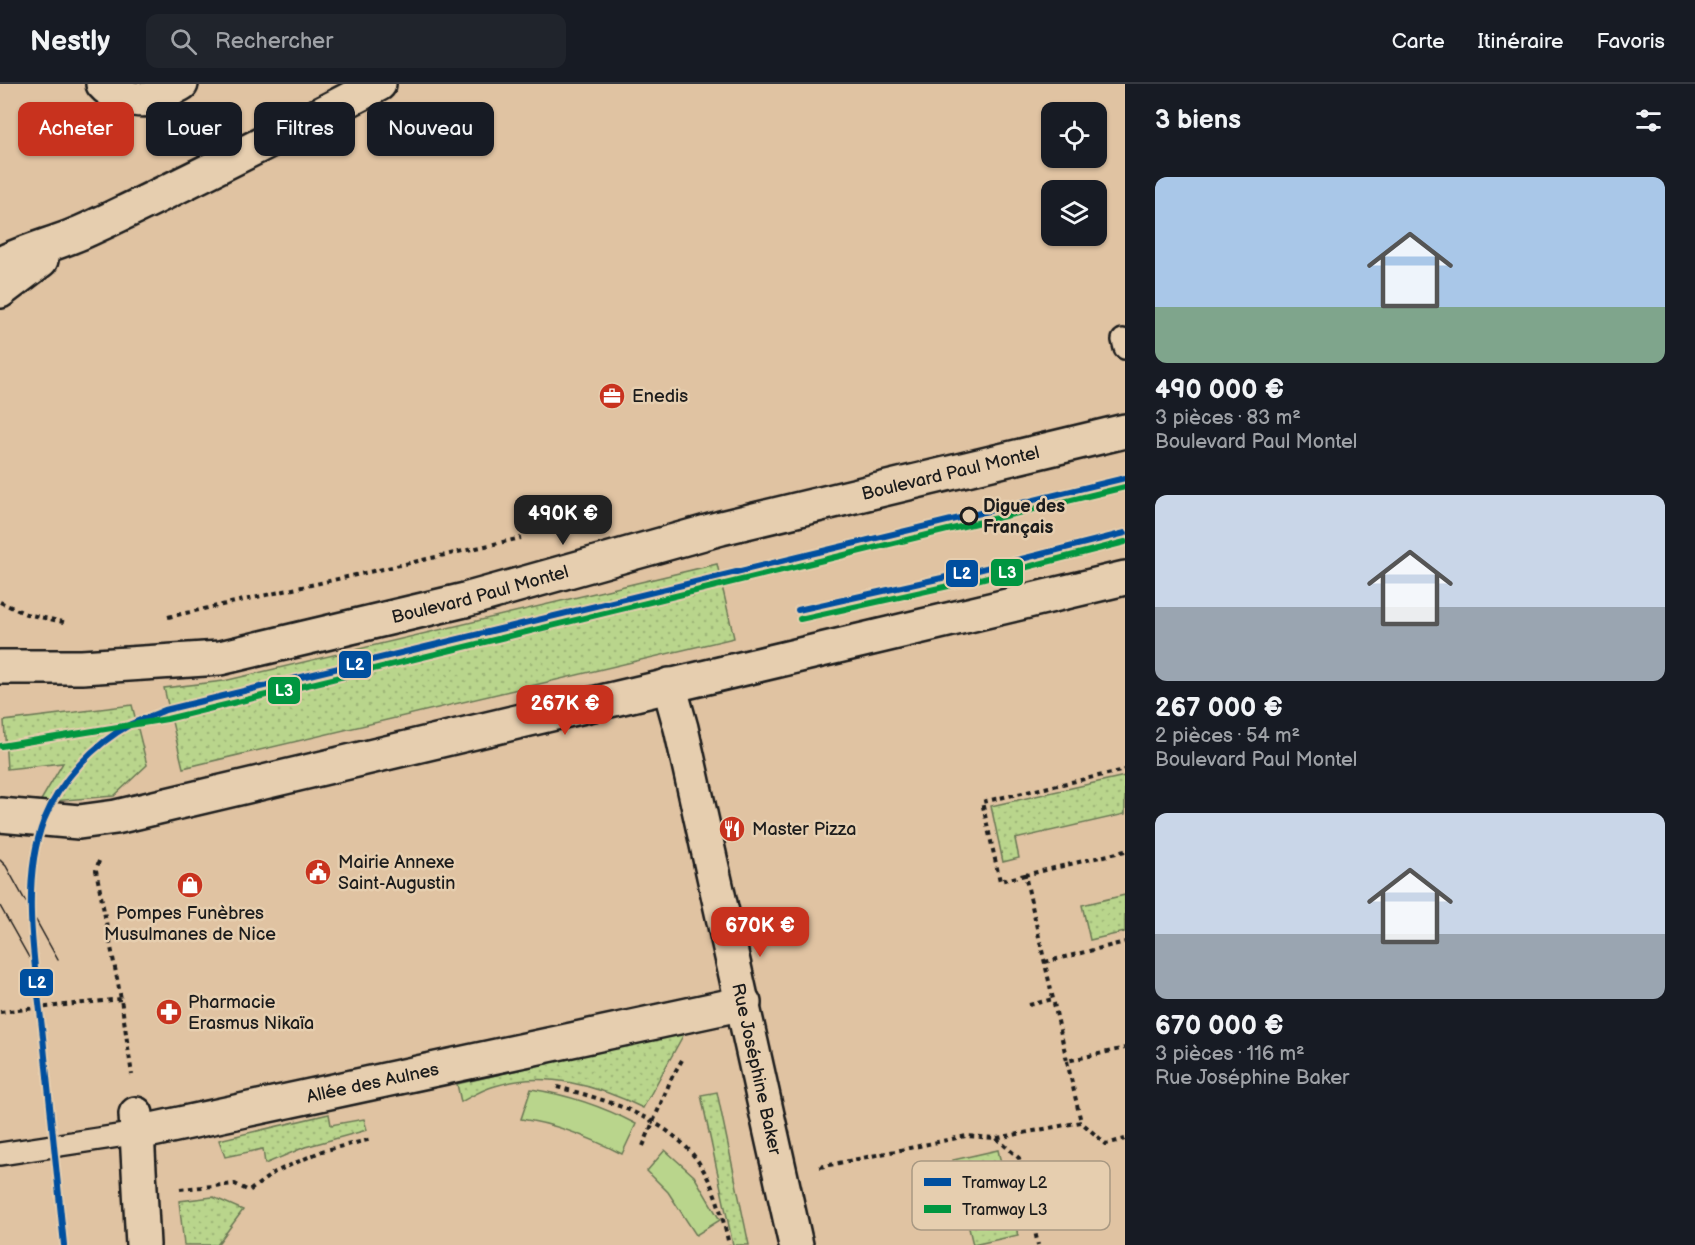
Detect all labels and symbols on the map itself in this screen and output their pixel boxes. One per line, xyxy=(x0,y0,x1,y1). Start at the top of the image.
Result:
office icon: Enedis xyxy=(597,381,627,411)
place label: Enedis xyxy=(632,386,688,407)
street label: Boulevard Paul Montel xyxy=(859,441,1042,504)
pin: 490K € xyxy=(514,495,612,546)
place label: Digue des Français xyxy=(983,496,1065,538)
marker: Digue des Français xyxy=(960,507,978,525)
line badge: L3 xyxy=(990,558,1024,587)
line badge: L2 xyxy=(945,559,979,588)
street label: Boulevard Paul Montel xyxy=(389,561,571,628)
text: L3 xyxy=(998,564,1016,583)
text: L2 xyxy=(953,565,972,584)
line badge: L2 xyxy=(338,650,372,679)
text: L2 xyxy=(346,656,365,675)
line badge: L3 xyxy=(267,676,301,705)
text: L3 xyxy=(275,682,293,701)
pin: 267K € xyxy=(516,685,614,736)
restaurant icon: Master Pizza xyxy=(717,814,747,844)
place label: Master Pizza xyxy=(752,819,856,840)
place label: Mairie Annexe Saint-Augustin xyxy=(338,852,455,894)
public building icon: Mairie Annexe Saint-Augustin xyxy=(303,857,333,887)
shop icon: Pompes Funèbres Musulmanes de Nice xyxy=(175,870,205,900)
place label: Pompes Funèbres Musulmanes de Nice xyxy=(104,903,276,945)
pin: 670K € xyxy=(711,907,809,958)
line badge: L2 xyxy=(19,968,54,997)
text: L2 xyxy=(28,974,47,993)
street label: Rue Joséphine Baker xyxy=(728,981,786,1157)
place label: Pharmacie Erasmus Nikaïa xyxy=(188,992,314,1034)
pharmacy icon: Pharmacie Erasmus Nikaïa xyxy=(154,997,184,1027)
street label: Allée des Aulnes xyxy=(305,1058,441,1107)
legend xyxy=(912,1161,1110,1230)
text: Tramway L2 xyxy=(962,1174,1048,1193)
text: Tramway L3 xyxy=(962,1201,1048,1220)

